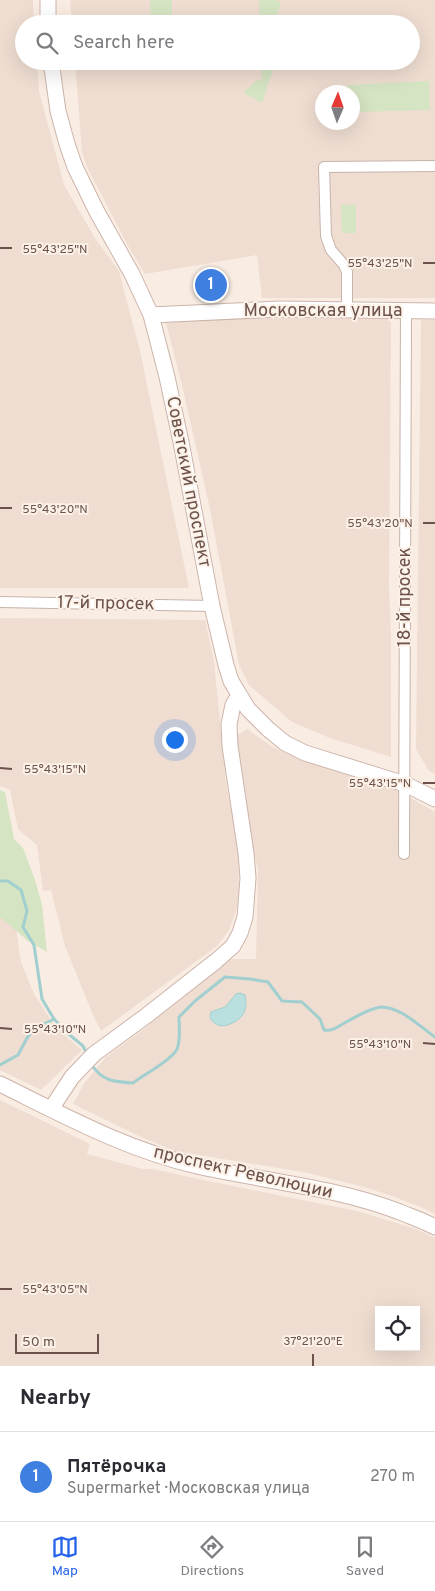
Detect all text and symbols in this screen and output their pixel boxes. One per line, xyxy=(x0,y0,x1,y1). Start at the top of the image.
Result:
search box xyxy=(15,15,420,70)
icon: search xyxy=(33,29,61,57)
text: Search here xyxy=(73,31,175,55)
north arrow xyxy=(315,85,360,130)
text: 55°43'25"N xyxy=(22,242,88,258)
text: 55°43'25"N xyxy=(347,256,413,272)
pin: 1 xyxy=(195,266,227,304)
street label: Московская улица xyxy=(243,300,403,323)
street label: Советский проспект xyxy=(160,395,216,569)
text: 55°43'20"N xyxy=(22,502,88,518)
text: 55°43'20"N xyxy=(347,516,413,532)
street label: 18-й просек xyxy=(394,547,417,647)
street label: 17-й просек xyxy=(57,592,155,616)
your location xyxy=(162,727,188,753)
text: 55°43'15"N xyxy=(24,762,86,778)
text: 55°43'15"N xyxy=(349,776,411,792)
text: 55°43'10"N xyxy=(24,1022,86,1038)
text: 55°43'10"N xyxy=(349,1037,411,1053)
street label: проспект Революции xyxy=(151,1141,335,1205)
text: 55°43'05"N xyxy=(22,1282,88,1298)
map controls xyxy=(375,1306,420,1351)
button: locate xyxy=(375,1306,420,1351)
scale bar xyxy=(15,1331,99,1354)
text: 50 m xyxy=(22,1334,55,1351)
text: 37°21'20"E xyxy=(283,1334,343,1350)
text: Nearby xyxy=(20,1385,91,1412)
text: Пятёрочка xyxy=(67,1455,166,1479)
text: 1 xyxy=(33,1467,39,1487)
text: 270 m xyxy=(370,1467,415,1487)
text: Supermarket · Московская улица xyxy=(67,1479,310,1499)
tab: Map xyxy=(51,1533,79,1580)
tab: Directions xyxy=(180,1533,244,1580)
tab: Saved xyxy=(346,1533,384,1580)

